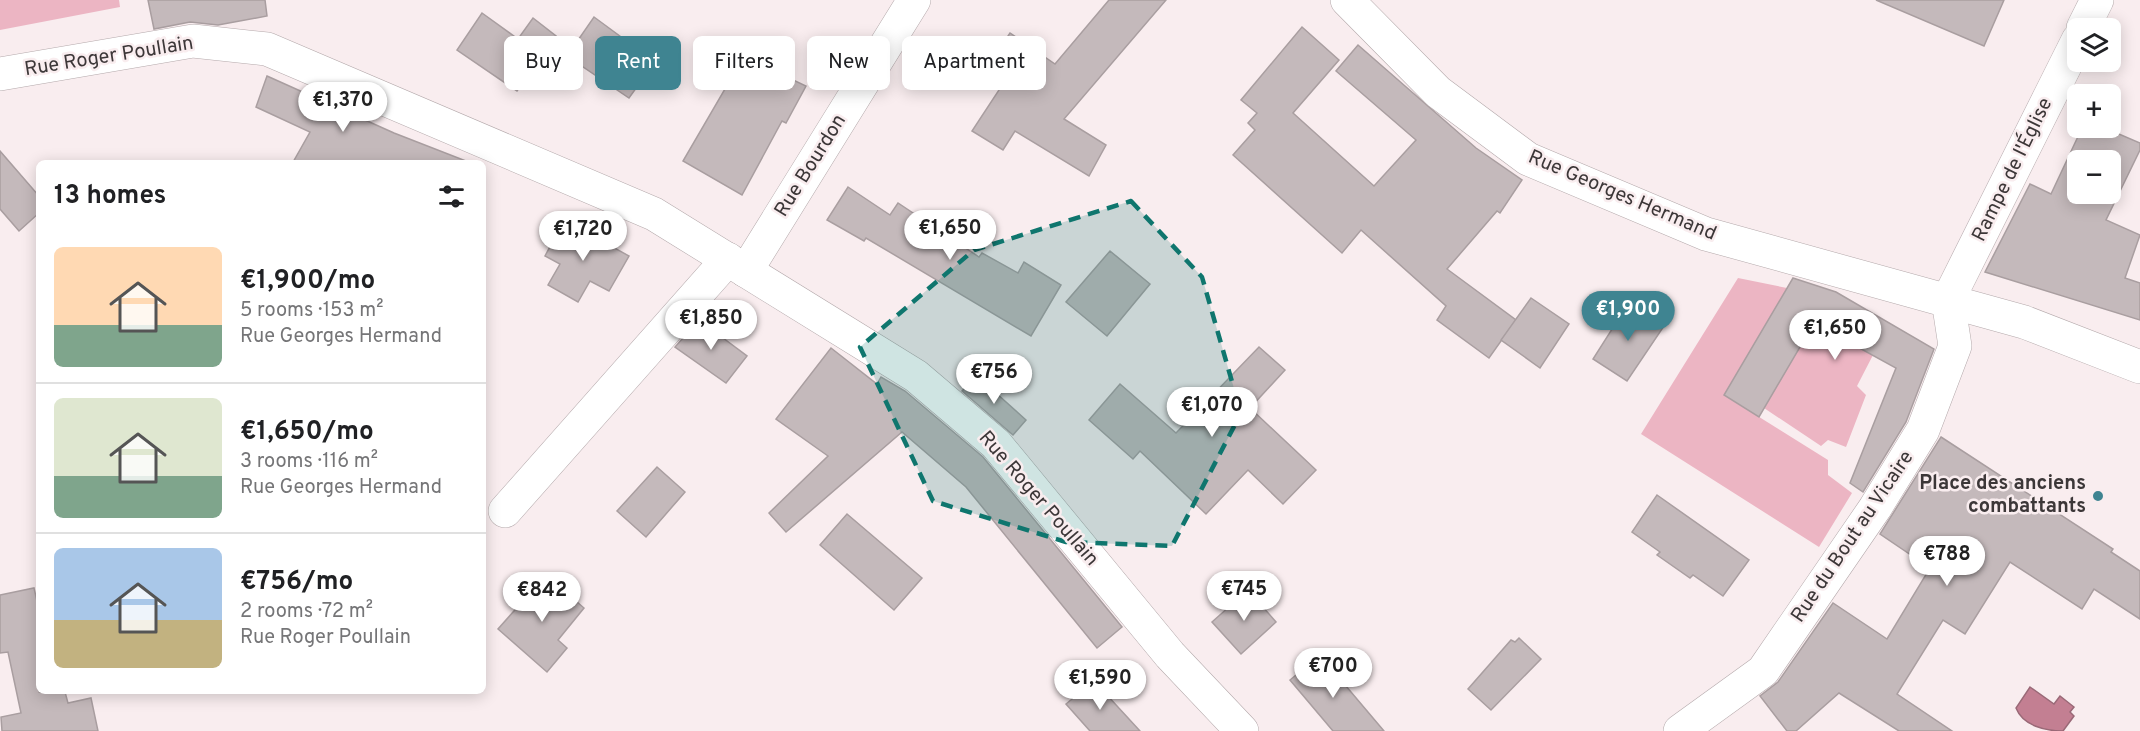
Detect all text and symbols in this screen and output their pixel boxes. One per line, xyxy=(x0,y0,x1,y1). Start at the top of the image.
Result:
map controls xyxy=(2067,18,2121,204)
button: layers xyxy=(2067,18,2121,72)
street label: Rue Roger Poullain xyxy=(23,31,195,83)
chip: Buy xyxy=(504,36,583,90)
chip: Rent xyxy=(595,36,681,90)
chip: Filters xyxy=(693,36,795,90)
chip: New xyxy=(807,36,890,90)
chip: Apartment xyxy=(902,36,1046,90)
pin: €1,370 xyxy=(294,82,392,133)
button: + xyxy=(2067,84,2121,138)
text: €1,370 xyxy=(312,88,374,114)
street label: Rampe de l'Église xyxy=(1965,93,2059,246)
street label: Rue Bourdon xyxy=(769,110,853,222)
street label: Rue Georges Hermand xyxy=(1524,145,1720,247)
button: − xyxy=(2067,150,2121,204)
text: 13 homes xyxy=(54,180,166,213)
icon: filters xyxy=(435,180,468,213)
pin: €1,650 xyxy=(901,210,999,261)
pin: €1,720 xyxy=(534,211,632,262)
text: €1,650 xyxy=(918,216,982,242)
text: €1,720 xyxy=(553,217,613,243)
text: €1,900/mo xyxy=(240,265,375,298)
icon: home xyxy=(102,271,174,343)
pin: €1,900 xyxy=(1579,291,1677,342)
text: €1,900 xyxy=(1596,297,1660,323)
text: 5 rooms · 153 m² xyxy=(240,298,383,324)
pin: €1,850 xyxy=(662,300,760,351)
text: €1,850 xyxy=(679,306,743,332)
pin: €1,650 xyxy=(1786,310,1884,361)
text: €1,650 xyxy=(1803,316,1867,342)
text: Rue Georges Hermand xyxy=(240,324,442,350)
pin: €756 xyxy=(958,354,1030,405)
text: €756 xyxy=(970,360,1018,386)
pin: €1,070 xyxy=(1163,387,1261,438)
text: €1,070 xyxy=(1181,393,1243,419)
text: €1,650/mo xyxy=(240,416,374,449)
icon: home xyxy=(102,422,174,494)
street label: Rue Roger Poullain xyxy=(972,426,1104,572)
street label: Rue du Bout au Vicaire xyxy=(1786,446,1920,628)
text: 3 rooms · 116 m² xyxy=(240,449,378,475)
place label: Place des anciens combattants xyxy=(1919,471,2086,520)
text: Rue Georges Hermand xyxy=(240,475,442,501)
marker: Place des anciens combattants xyxy=(2091,489,2105,503)
pin: €788 xyxy=(1911,536,1983,587)
text: €788 xyxy=(1923,542,1971,568)
text: €756/mo xyxy=(240,566,353,599)
pin: €745 xyxy=(1208,571,1280,622)
icon: home xyxy=(102,572,174,644)
pin: €842 xyxy=(506,572,578,623)
text: €745 xyxy=(1221,577,1267,603)
text: €842 xyxy=(517,578,567,604)
text: 2 rooms · 72 m² xyxy=(240,599,373,625)
text: Rue Roger Poullain xyxy=(240,625,411,651)
pin: €700 xyxy=(1297,648,1369,699)
text: €700 xyxy=(1308,654,1358,680)
pin: €1,590 xyxy=(1051,660,1149,711)
text: €1,590 xyxy=(1068,666,1132,692)

